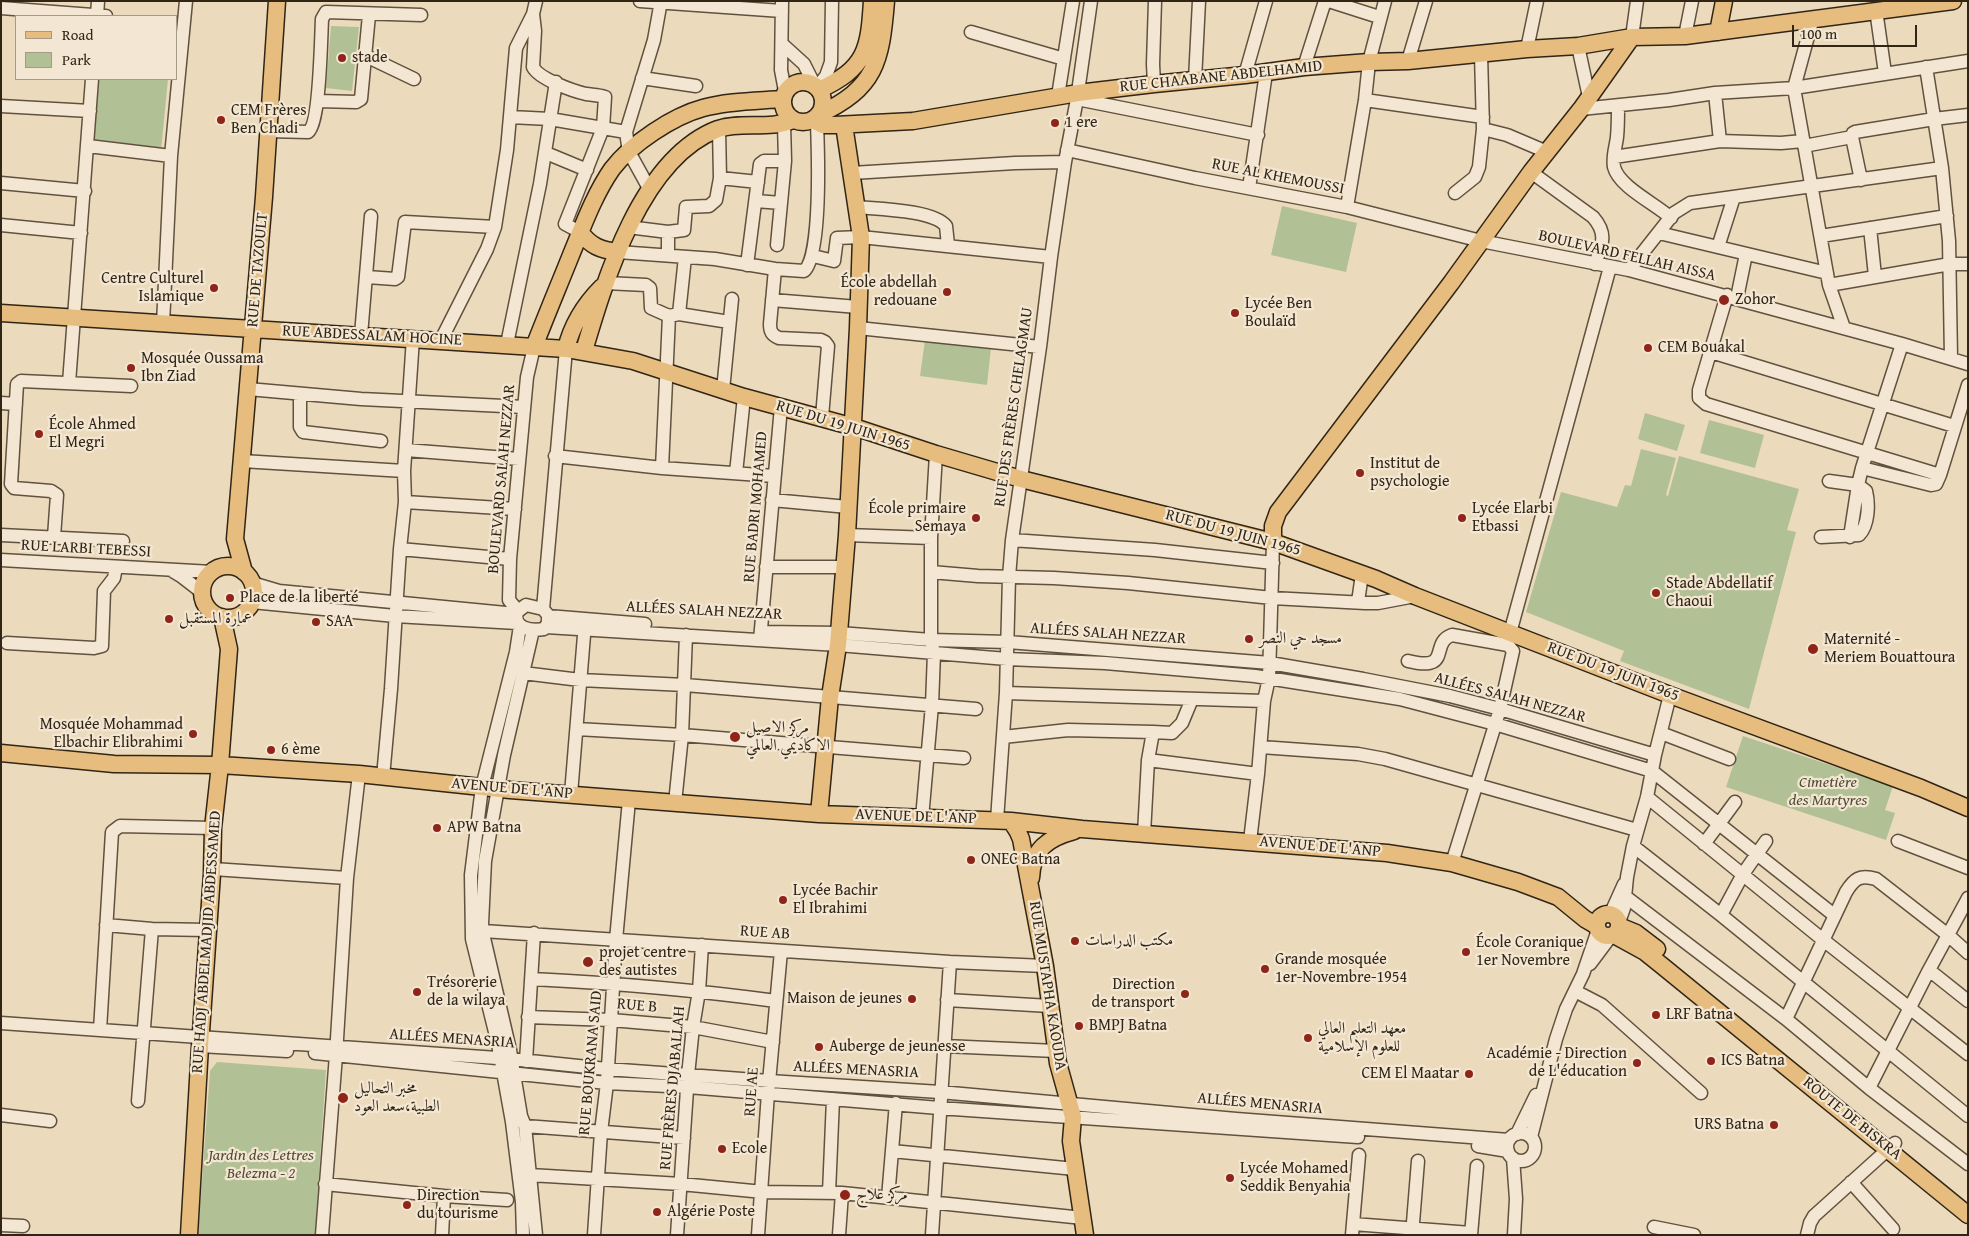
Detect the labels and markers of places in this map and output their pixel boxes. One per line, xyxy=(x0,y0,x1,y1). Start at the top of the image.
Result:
place label: stade xyxy=(352,48,388,68)
marker: stade xyxy=(336,52,348,64)
place label: CEM Frères Ben Chadi xyxy=(231,101,307,139)
place label: 1 ere xyxy=(1065,113,1098,133)
marker: CEM Frères Ben Chadi xyxy=(215,114,227,126)
marker: 1 ere xyxy=(1049,117,1061,129)
place label: Centre Culturel Islamique xyxy=(101,269,204,307)
place label: École abdellah redouane xyxy=(841,273,937,311)
marker: Centre Culturel Islamique xyxy=(208,282,220,294)
marker: École abdellah redouane xyxy=(941,286,953,298)
place label: Zohor xyxy=(1735,290,1775,310)
marker: Zohor xyxy=(1717,293,1731,307)
place label: Lycée Ben Boulaïd xyxy=(1245,294,1312,332)
marker: Lycée Ben Boulaïd xyxy=(1229,307,1241,319)
place label: CEM Bouakal xyxy=(1658,338,1745,358)
marker: CEM Bouakal xyxy=(1642,342,1654,354)
place label: Mosquée Oussama Ibn Ziad xyxy=(141,349,264,387)
marker: Mosquée Oussama Ibn Ziad xyxy=(125,362,137,374)
place label: École Ahmed El Megri xyxy=(49,415,136,453)
marker: École Ahmed El Megri xyxy=(33,428,45,440)
place label: Institut de psychologie xyxy=(1370,454,1450,492)
marker: Institut de psychologie xyxy=(1354,467,1366,479)
place label: École primaire Semaya xyxy=(868,499,966,537)
place label: Lycée Elarbi Etbassi xyxy=(1472,499,1553,537)
marker: École primaire Semaya xyxy=(970,512,982,524)
marker: Lycée Elarbi Etbassi xyxy=(1456,512,1468,524)
place label: Stade Abdellatif Chaoui xyxy=(1666,574,1772,612)
marker: Stade Abdellatif Chaoui xyxy=(1650,587,1662,599)
place label: Place de la liberté xyxy=(240,588,358,608)
marker: Place de la liberté xyxy=(224,592,236,604)
place label: عمارة المستقبل xyxy=(179,609,252,629)
place label: SAA xyxy=(326,612,353,632)
marker: عمارة المستقبل xyxy=(163,613,175,625)
marker: SAA xyxy=(310,616,322,628)
place label: مسجد حي النصر xyxy=(1259,629,1342,649)
place label: Maternité - Meriem Bouattoura xyxy=(1824,630,1955,668)
marker: مسجد حي النصر xyxy=(1243,633,1255,645)
marker: Maternité - Meriem Bouattoura xyxy=(1806,642,1820,656)
place label: Mosquée Mohammad Elbachir Elibrahimi xyxy=(40,715,183,753)
place label: مركز الاصيل الاكاديمي العالمي xyxy=(746,718,830,756)
marker: Mosquée Mohammad Elbachir Elibrahimi xyxy=(187,728,199,740)
marker: مركز الاصيل الاكاديمي العالمي xyxy=(728,730,742,744)
place label: 6 ème xyxy=(281,740,320,760)
marker: 6 ème xyxy=(265,744,277,756)
place label: APW Batna xyxy=(447,818,521,838)
marker: APW Batna xyxy=(431,822,443,834)
place label: ONEC Batna xyxy=(981,850,1060,870)
marker: ONEC Batna xyxy=(965,854,977,866)
place label: Lycée Bachir El Ibrahimi xyxy=(793,881,878,919)
marker: Lycée Bachir El Ibrahimi xyxy=(777,894,789,906)
place label: مكتب الدراسات xyxy=(1085,931,1173,951)
place label: École Coranique 1er Novembre xyxy=(1476,933,1584,971)
marker: مكتب الدراسات xyxy=(1069,935,1081,947)
place label: projet centre des autistes xyxy=(599,943,686,981)
marker: École Coranique 1er Novembre xyxy=(1460,946,1472,958)
place label: Grande mosquée 1er-Novembre-1954 xyxy=(1275,950,1407,988)
marker: projet centre des autistes xyxy=(581,955,595,969)
marker: Grande mosquée 1er-Novembre-1954 xyxy=(1259,963,1271,975)
place label: Trésorerie de la wilaya xyxy=(427,973,505,1011)
place label: Direction de transport xyxy=(1091,975,1175,1013)
marker: Trésorerie de la wilaya xyxy=(411,986,423,998)
marker: Direction de transport xyxy=(1179,988,1191,1000)
place label: Maison de jeunes xyxy=(787,989,902,1009)
marker: Maison de jeunes xyxy=(906,993,918,1005)
place label: LRF Batna xyxy=(1666,1005,1733,1025)
marker: LRF Batna xyxy=(1650,1009,1662,1021)
place label: BMPJ Batna xyxy=(1089,1016,1167,1036)
place label: معهد التعليم العالي للعلوم الإسلامية xyxy=(1318,1019,1406,1057)
marker: BMPJ Batna xyxy=(1073,1020,1085,1032)
marker: معهد التعليم العالي للعلوم الإسلامية xyxy=(1302,1032,1314,1044)
place label: Auberge de jeunesse xyxy=(829,1037,965,1057)
marker: Auberge de jeunesse xyxy=(813,1041,825,1053)
place label: Académie - Direction de L'éducation xyxy=(1487,1044,1627,1082)
place label: ICS Batna xyxy=(1721,1051,1785,1071)
marker: ICS Batna xyxy=(1705,1055,1717,1067)
marker: Académie - Direction de L'éducation xyxy=(1631,1057,1643,1069)
place label: CEM El Maatar xyxy=(1361,1064,1459,1084)
marker: CEM El Maatar xyxy=(1463,1068,1475,1080)
place label: مخبر التحاليل الطبية،سعد العود xyxy=(354,1079,440,1117)
marker: مخبر التحاليل الطبية،سعد العود xyxy=(336,1091,350,1105)
place label: URS Batna xyxy=(1694,1115,1764,1135)
marker: URS Batna xyxy=(1768,1119,1780,1131)
place label: Ecole xyxy=(732,1139,767,1159)
marker: Ecole xyxy=(716,1143,728,1155)
place label: Lycée Mohamed Seddik Benyahia xyxy=(1240,1159,1350,1197)
marker: Lycée Mohamed Seddik Benyahia xyxy=(1224,1172,1236,1184)
place label: مركز علاج xyxy=(856,1185,908,1205)
place label: Direction du tourisme xyxy=(417,1186,498,1224)
marker: مركز علاج xyxy=(838,1188,852,1202)
marker: Direction du tourisme xyxy=(401,1199,413,1211)
place label: Algérie Poste xyxy=(667,1202,755,1222)
marker: Algérie Poste xyxy=(651,1206,663,1218)

